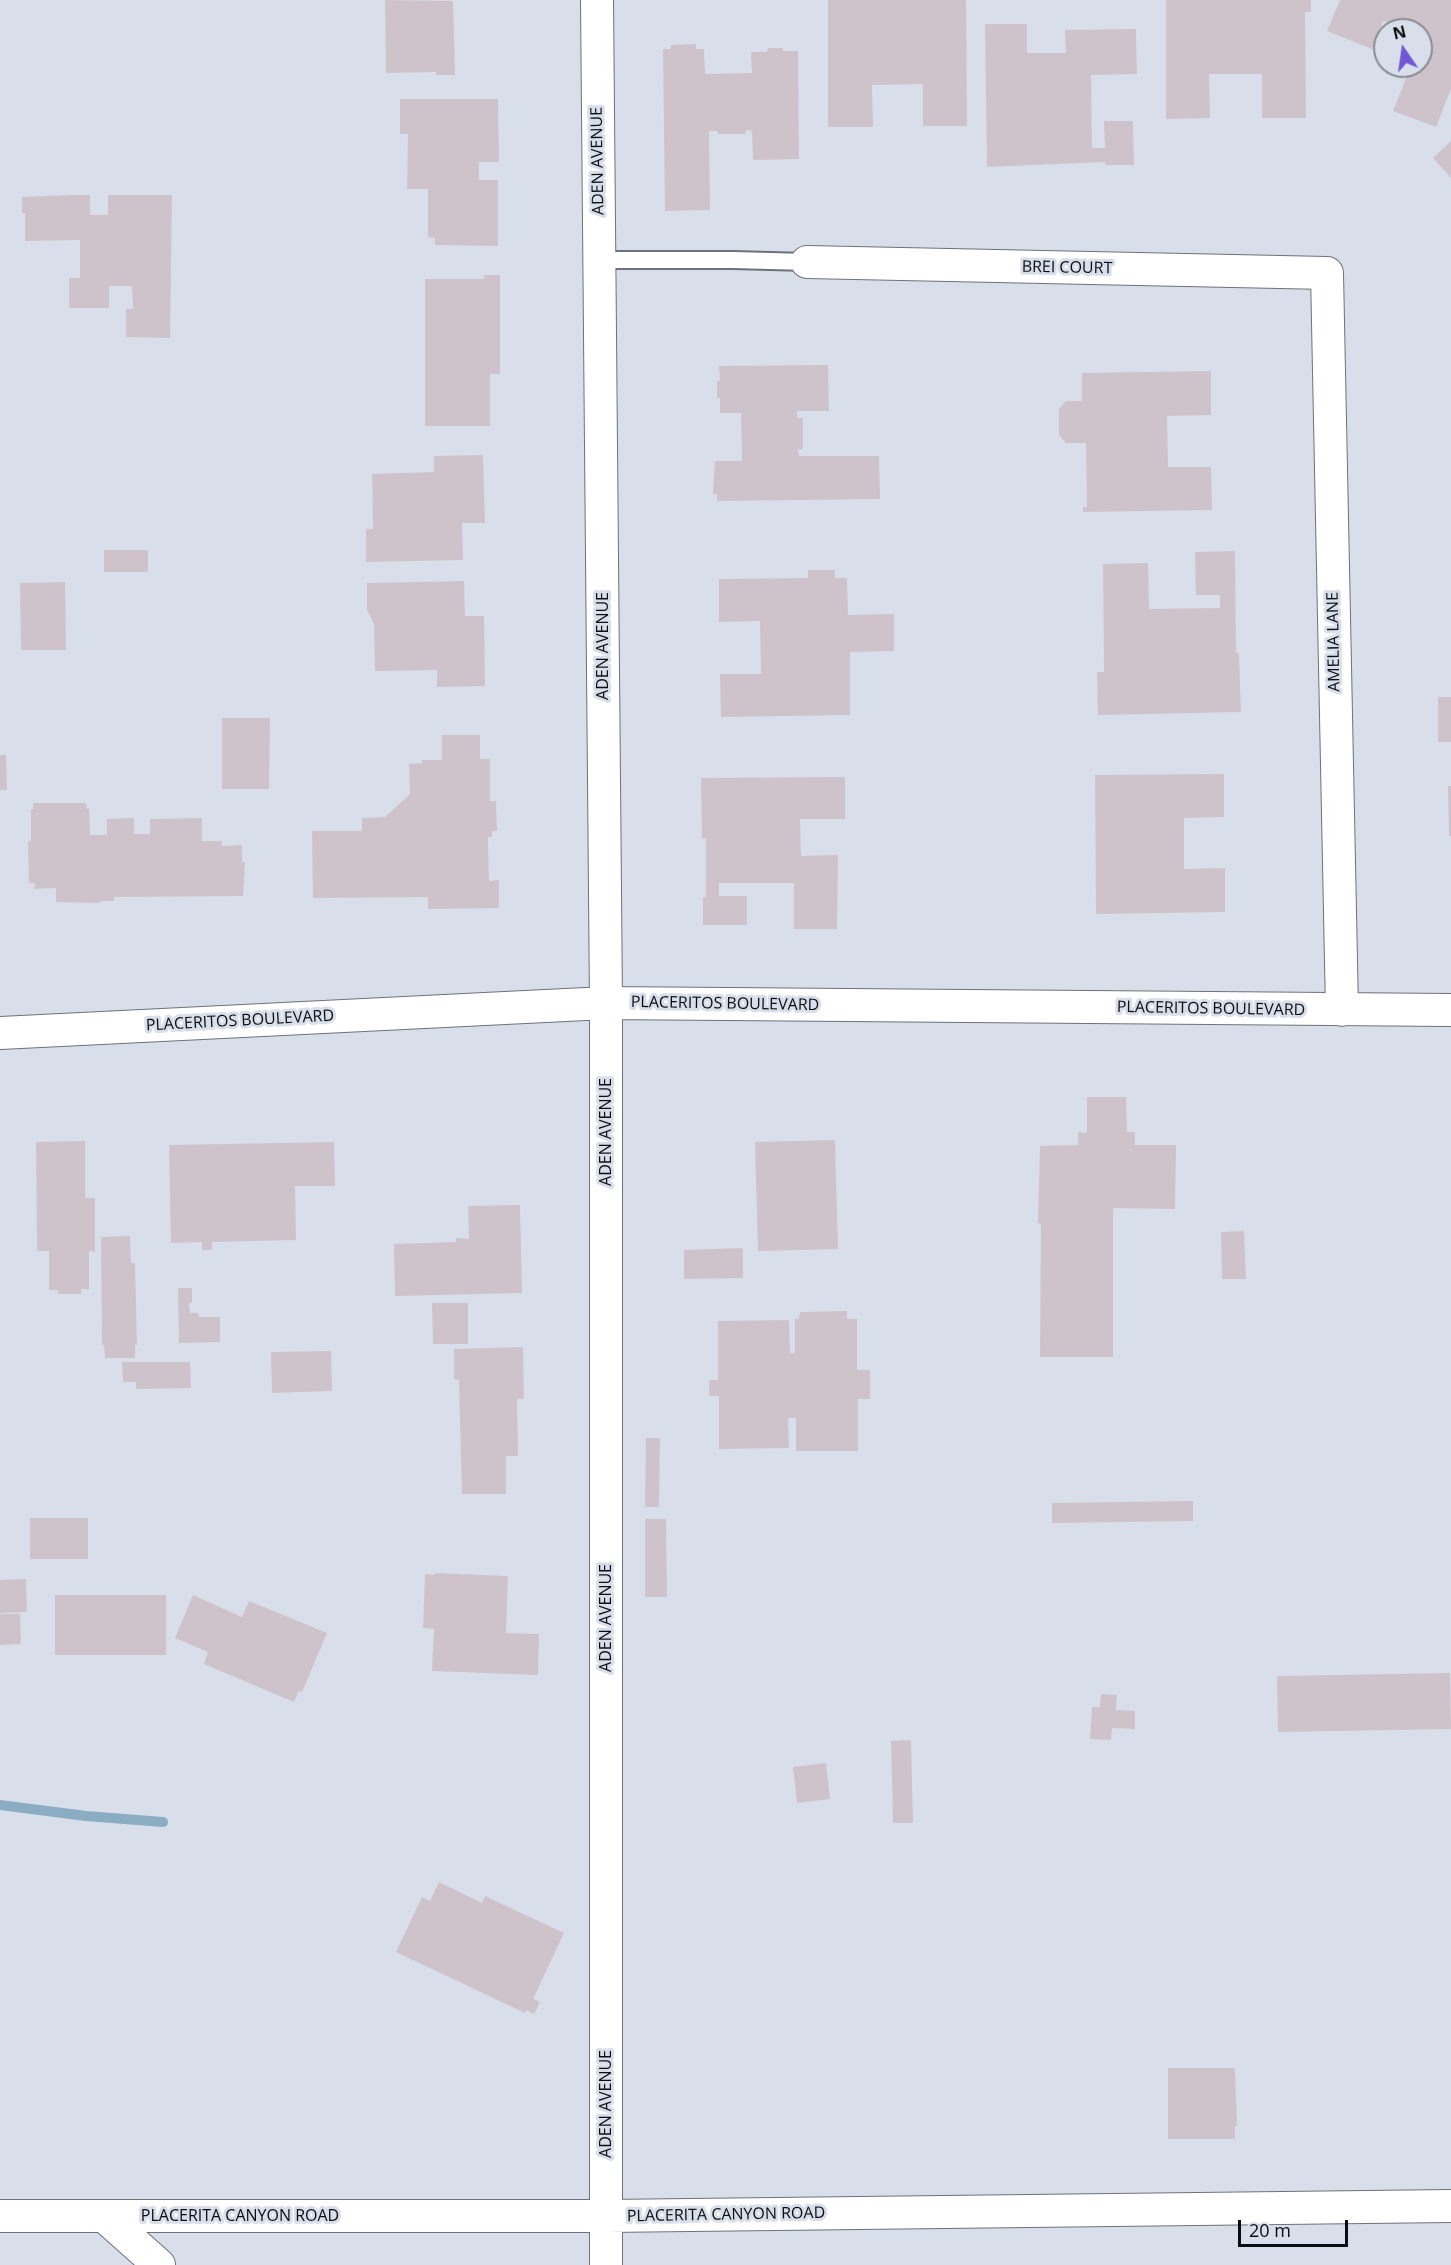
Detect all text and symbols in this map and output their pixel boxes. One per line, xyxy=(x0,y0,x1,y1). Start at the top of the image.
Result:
north arrow xyxy=(1373,18,1433,78)
text: N xyxy=(1391,20,1408,45)
street label: ADEN AVENUE xyxy=(587,107,609,215)
street label: BREI COURT xyxy=(1022,258,1112,278)
street label: ADEN AVENUE xyxy=(593,592,613,700)
street label: AMELIA LANE xyxy=(1324,592,1344,692)
street label: PLACERITOS BOULEVARD xyxy=(631,993,819,1015)
street label: PLACERITOS BOULEVARD xyxy=(1117,998,1305,1020)
street label: PLACERITOS BOULEVARD xyxy=(145,1006,335,1036)
street label: ADEN AVENUE xyxy=(596,1078,616,1186)
street label: ADEN AVENUE xyxy=(596,1564,616,1672)
street label: ADEN AVENUE xyxy=(596,2050,616,2158)
street label: PLACERITA CANYON ROAD xyxy=(627,2204,825,2226)
street label: PLACERITA CANYON ROAD xyxy=(141,2206,339,2226)
scale bar xyxy=(1241,2208,1350,2246)
text: 20 m xyxy=(1249,2218,1291,2242)

